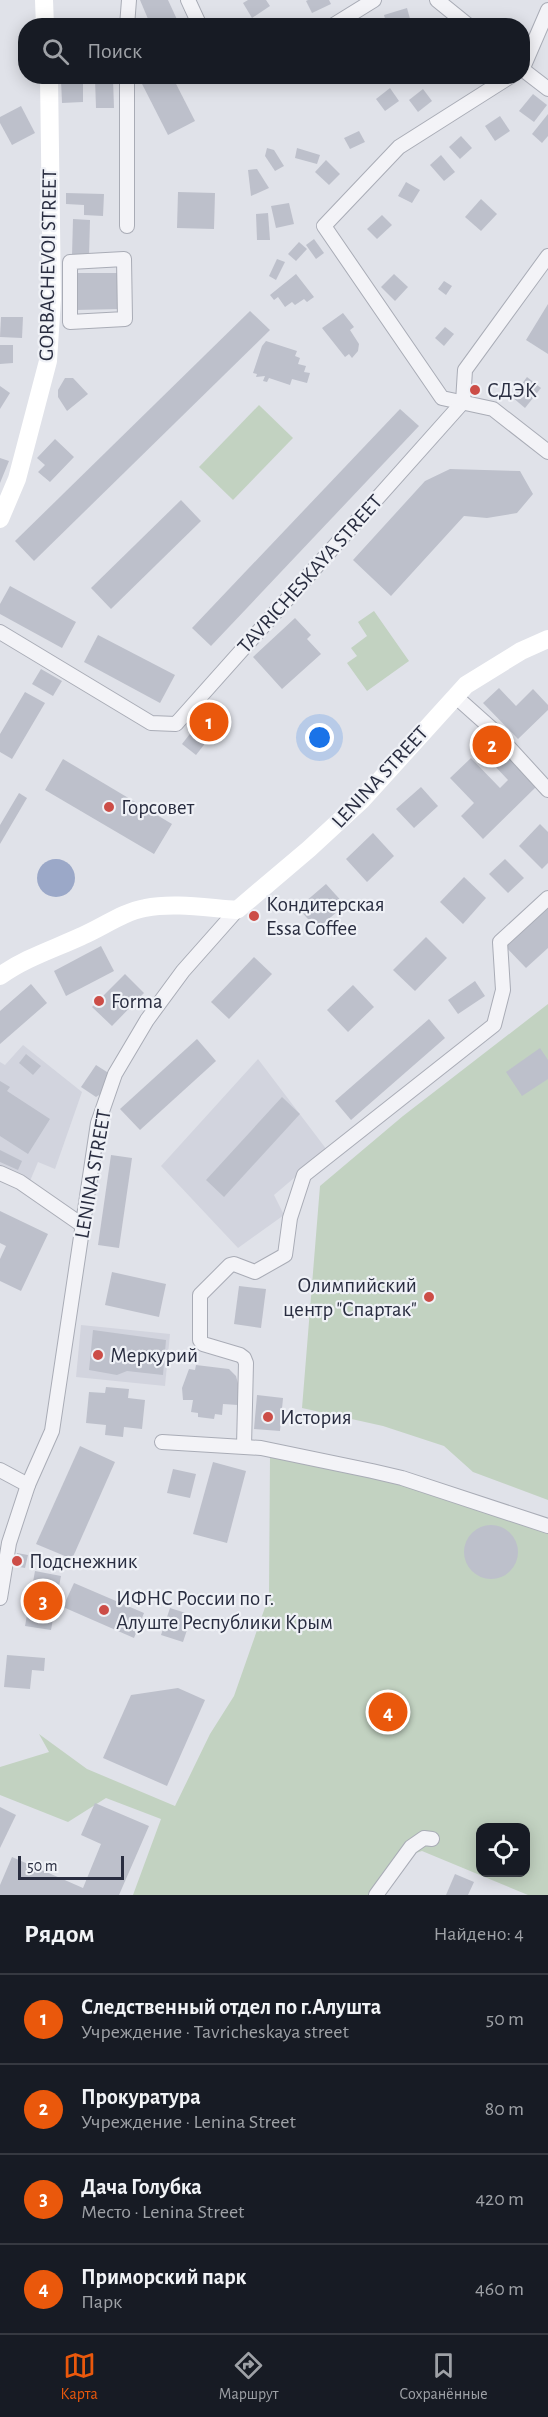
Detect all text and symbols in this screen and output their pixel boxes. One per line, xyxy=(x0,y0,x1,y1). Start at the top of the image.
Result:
search box xyxy=(18,18,530,84)
icon: search xyxy=(39,35,72,68)
text: Поиск xyxy=(87,40,142,62)
street label: GORBACHEVOI STREET xyxy=(36,169,60,361)
place label: СДЭК xyxy=(487,380,537,401)
marker: СДЭК xyxy=(468,383,482,397)
street label: TAVRICHESKAYA STREET xyxy=(234,491,386,657)
pin: 1 xyxy=(190,700,228,744)
street label: LENINA STREET xyxy=(328,722,432,832)
pin: 2 xyxy=(472,722,512,768)
your location xyxy=(305,723,334,752)
place label: Горсовет xyxy=(121,797,195,818)
marker: Горсовет xyxy=(102,800,116,814)
place label: Кондитерская Essa Coffee xyxy=(266,894,385,939)
marker: Кондитерская Essa Coffee xyxy=(247,909,261,923)
place label: Forma xyxy=(111,991,163,1012)
marker: Forma xyxy=(92,994,106,1008)
street label: LENINA STREET xyxy=(71,1108,115,1240)
place label: Олимпийский центр "Спартак" xyxy=(283,1275,417,1320)
marker: Олимпийский центр "Спартак" xyxy=(422,1290,436,1304)
place label: Меркурий xyxy=(110,1345,198,1366)
marker: Меркурий xyxy=(91,1348,105,1362)
place label: История xyxy=(280,1407,352,1428)
marker: История xyxy=(261,1410,275,1424)
place label: Подснежник xyxy=(29,1551,138,1572)
marker: Подснежник xyxy=(10,1554,24,1568)
pin: 3 xyxy=(24,1578,63,1624)
place label: ИФНС России по г. Алуште Республики Крым xyxy=(116,1588,333,1633)
marker: ИФНС России по г. Алуште Республики Крым xyxy=(97,1603,111,1617)
pin: 4 xyxy=(368,1690,408,1734)
map controls xyxy=(476,1823,530,1877)
button: locate xyxy=(476,1823,530,1877)
scale bar xyxy=(18,1853,124,1880)
text: 50 m xyxy=(27,1858,58,1874)
text: Рядом xyxy=(24,1921,95,1947)
text: Найдено: 4 xyxy=(434,1924,524,1944)
text: Следственный отдел по г.Алушта xyxy=(81,1996,381,2018)
text: 1 xyxy=(40,2009,47,2029)
text: 50 m xyxy=(486,2009,524,2029)
text: Учреждение · Tavricheskaya street xyxy=(81,2022,349,2042)
text: Прокуратура xyxy=(81,2086,201,2108)
text: 2 xyxy=(39,2099,48,2119)
text: 80 m xyxy=(485,2099,524,2119)
text: Учреждение · Lenina Street xyxy=(81,2112,296,2132)
text: Дача Голубка xyxy=(81,2176,202,2198)
text: 3 xyxy=(39,2189,48,2209)
text: 420 m xyxy=(475,2189,524,2209)
text: Место · Lenina Street xyxy=(81,2202,244,2222)
text: Приморский парк xyxy=(81,2266,247,2288)
text: 4 xyxy=(38,2279,49,2299)
text: 460 m xyxy=(475,2279,524,2299)
text: Парк xyxy=(81,2292,122,2312)
tab: Карта xyxy=(60,2349,98,2404)
tab: Маршрут xyxy=(218,2349,279,2404)
tab: Сохранённые xyxy=(399,2349,488,2404)

